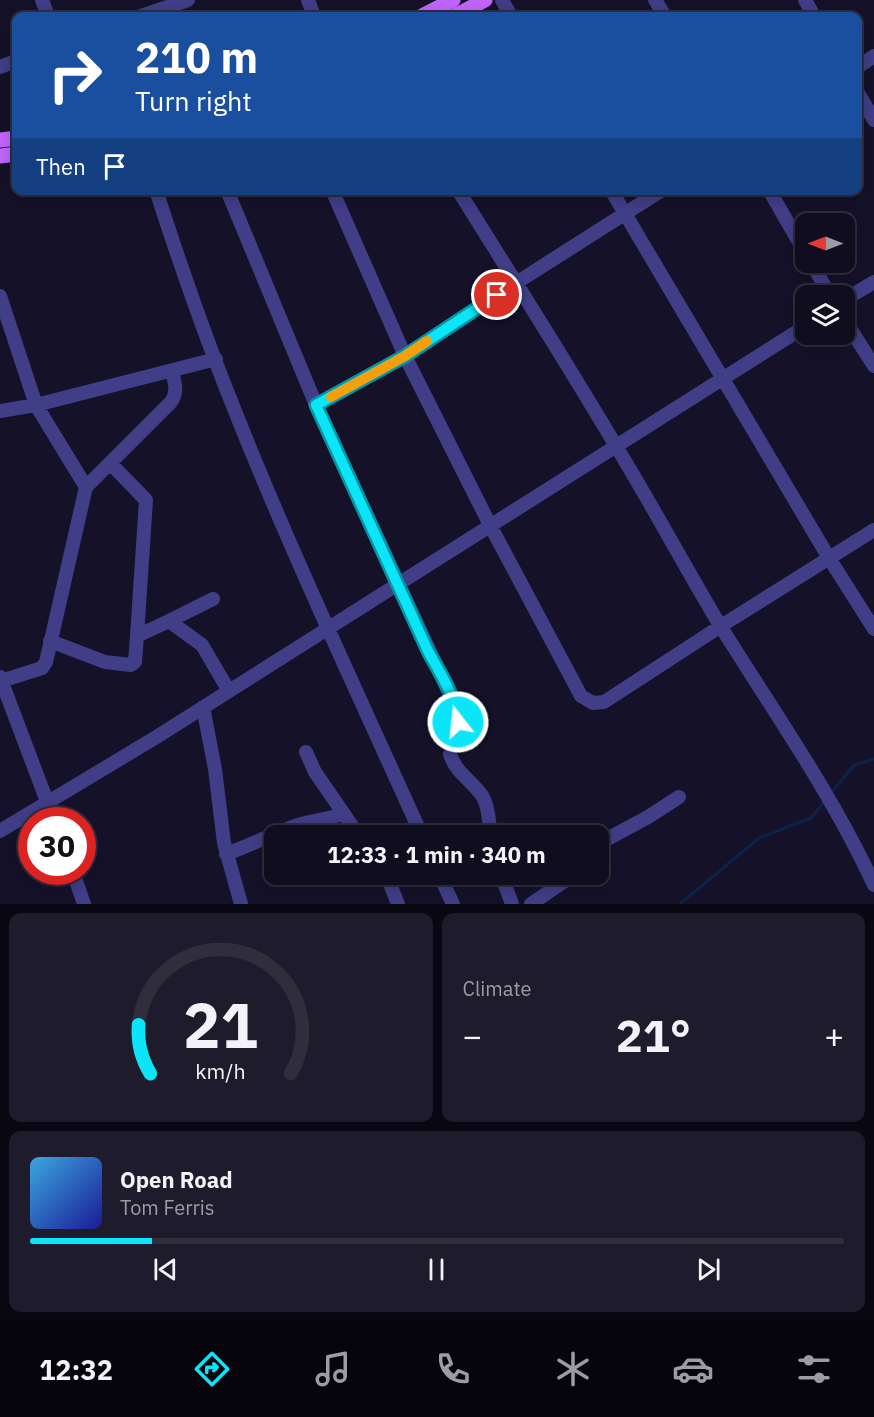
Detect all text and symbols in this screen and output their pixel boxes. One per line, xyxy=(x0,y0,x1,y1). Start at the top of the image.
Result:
text: 210 m xyxy=(135,30,258,85)
icon: right xyxy=(36,36,114,114)
text: Turn right xyxy=(135,83,252,118)
icon: arrive xyxy=(98,150,131,183)
text: Then xyxy=(36,152,86,181)
north arrow xyxy=(795,213,855,273)
map controls xyxy=(795,213,855,345)
pin xyxy=(471,269,522,320)
icon: arrive xyxy=(480,278,513,311)
button: layers xyxy=(795,285,855,345)
position arrow xyxy=(426,690,490,754)
speed limit sign: 30 xyxy=(18,807,96,885)
text: 12:33 · 1 min · 340 m xyxy=(327,840,546,869)
text: Climate xyxy=(463,975,531,1002)
text: 21 xyxy=(183,984,258,1065)
text: 21° xyxy=(616,1006,691,1064)
text: − xyxy=(463,1014,482,1057)
text: + xyxy=(824,1014,844,1057)
text: km/h xyxy=(196,1058,246,1086)
text: Open Road xyxy=(120,1165,233,1194)
text: Tom Ferris xyxy=(120,1194,215,1221)
icon: previous xyxy=(149,1253,182,1286)
icon: pause xyxy=(420,1253,453,1286)
icon: next xyxy=(692,1253,725,1286)
icon: directions xyxy=(191,1348,233,1390)
icon: music xyxy=(312,1348,354,1390)
icon: phone xyxy=(432,1348,474,1390)
icon: climate xyxy=(552,1348,594,1390)
icon: car xyxy=(672,1348,714,1390)
icon: filters xyxy=(793,1348,835,1390)
text: 12:32 xyxy=(39,1352,113,1387)

